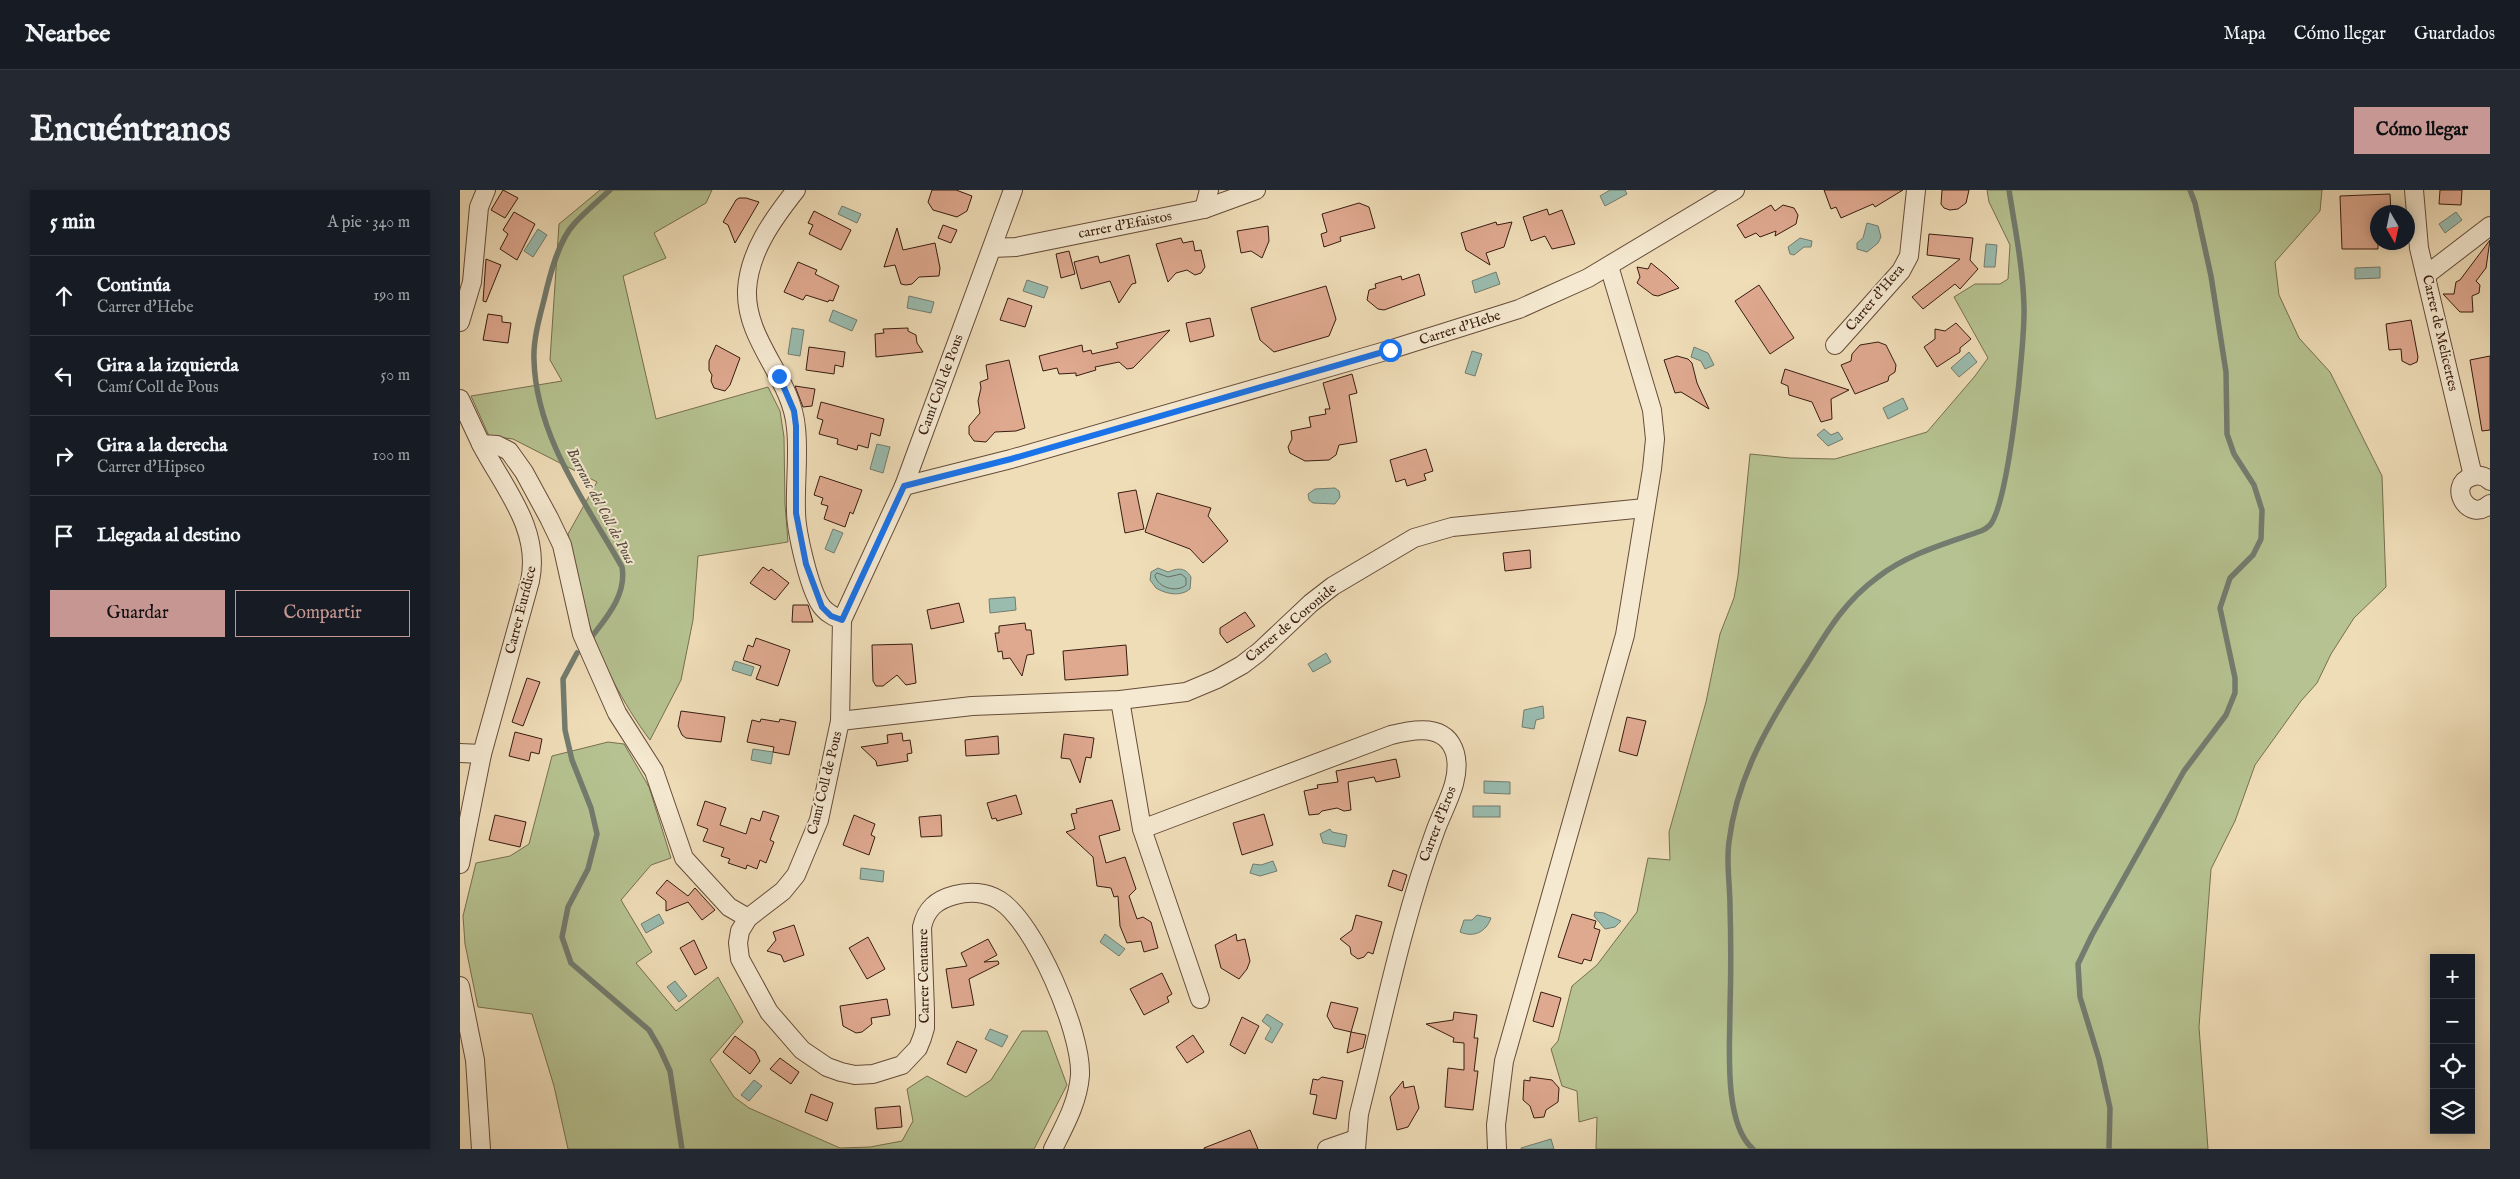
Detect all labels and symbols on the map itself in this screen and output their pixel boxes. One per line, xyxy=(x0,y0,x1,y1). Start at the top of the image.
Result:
north arrow xyxy=(2370,205,2415,250)
street label: carrer d'Efaistos xyxy=(1077,207,1173,243)
street label: Carrer d'Hera xyxy=(1842,260,1909,335)
street label: Carrer de Melicertes xyxy=(2418,273,2462,393)
street label: Carrer d'Hebe xyxy=(1417,306,1503,350)
street label: Camí Coll de Pous xyxy=(914,332,968,438)
route start xyxy=(1379,339,1402,362)
route end xyxy=(768,365,791,388)
water label: Barranc del Coll de Pous xyxy=(562,444,640,568)
street label: Carrer Eurídice xyxy=(501,563,541,656)
street label: Carrer de Coronide xyxy=(1242,579,1341,666)
street label: Camí Coll de Pous xyxy=(803,729,847,837)
street label: Carrer d'Eros xyxy=(1415,784,1461,864)
street label: Carrer Centaure xyxy=(914,928,934,1023)

